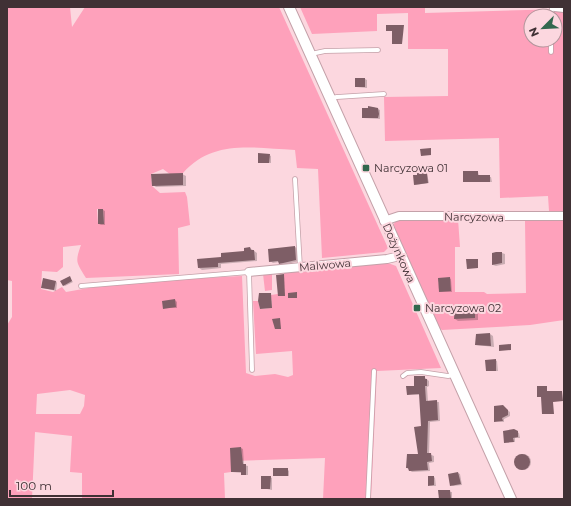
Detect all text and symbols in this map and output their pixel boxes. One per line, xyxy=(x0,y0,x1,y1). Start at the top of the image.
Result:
north arrow xyxy=(523,8,563,48)
text: N xyxy=(526,25,542,39)
place label: Narcyzowa 01 xyxy=(374,161,448,175)
marker: Narcyzowa 01 xyxy=(361,163,371,173)
street label: Narcyzowa xyxy=(444,209,504,225)
street label: Dożynkowa xyxy=(380,221,418,285)
street label: Malwowa xyxy=(298,256,352,274)
place label: Narcyzowa 02 xyxy=(425,301,501,315)
marker: Narcyzowa 02 xyxy=(412,303,422,313)
scale bar xyxy=(10,472,113,498)
text: 100 m xyxy=(16,478,52,493)

